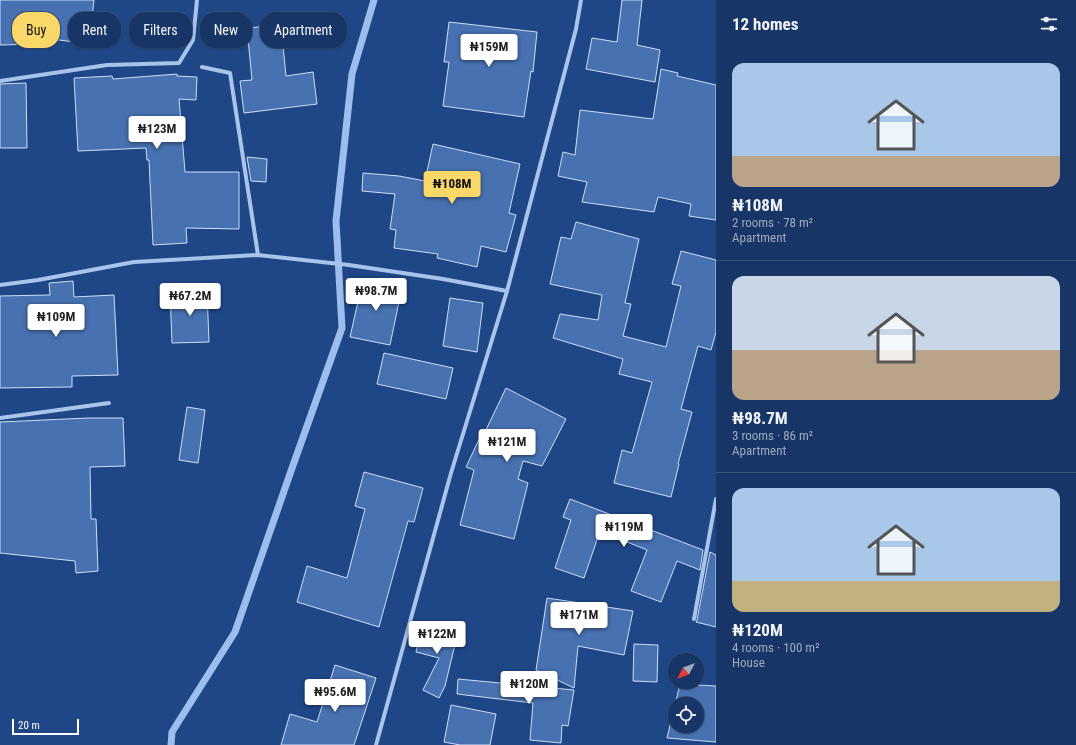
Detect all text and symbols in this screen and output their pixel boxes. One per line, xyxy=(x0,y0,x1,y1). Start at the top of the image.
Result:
chip: Buy xyxy=(12,12,60,48)
chip: Rent xyxy=(68,12,121,48)
chip: Filters xyxy=(129,12,192,48)
chip: New xyxy=(200,12,252,48)
chip: Apartment xyxy=(260,12,347,48)
icon: filters xyxy=(1038,13,1060,35)
text: 12 homes xyxy=(732,14,798,34)
pin: ₦159M xyxy=(461,34,517,68)
text: ₦159M xyxy=(470,39,508,54)
icon: home xyxy=(860,89,932,161)
pin: ₦123M xyxy=(129,116,185,150)
text: ₦123M xyxy=(138,121,176,136)
pin: ₦108M xyxy=(424,171,480,205)
text: ₦108M xyxy=(433,176,471,191)
text: ₦108M xyxy=(732,195,783,215)
text: 2 rooms · 78 m² xyxy=(732,215,813,230)
text: Apartment xyxy=(732,230,786,245)
pin: ₦98.7M xyxy=(343,278,409,312)
pin: ₦67.2M xyxy=(157,283,223,317)
text: ₦98.7M xyxy=(355,283,397,298)
text: ₦67.2M xyxy=(169,288,211,303)
icon: home xyxy=(860,302,932,374)
pin: ₦109M xyxy=(28,304,84,338)
text: ₦109M xyxy=(37,309,75,324)
text: ₦98.7M xyxy=(732,408,788,428)
text: 3 rooms · 86 m² xyxy=(732,428,813,443)
pin: ₦121M xyxy=(479,429,535,463)
text: ₦121M xyxy=(488,434,526,449)
text: Apartment xyxy=(732,443,786,458)
pin: ₦119M xyxy=(596,514,652,548)
icon: home xyxy=(860,514,932,586)
text: ₦119M xyxy=(605,519,643,534)
pin: ₦171M xyxy=(551,602,607,636)
text: ₦171M xyxy=(560,607,598,622)
text: ₦120M xyxy=(732,620,783,640)
pin: ₦122M xyxy=(409,621,465,655)
text: ₦122M xyxy=(418,626,456,641)
text: 4 rooms · 100 m² xyxy=(732,640,819,655)
north arrow xyxy=(668,653,704,689)
map controls xyxy=(668,653,704,733)
text: House xyxy=(732,655,765,670)
pin: ₦120M xyxy=(501,671,557,705)
text: ₦120M xyxy=(510,676,548,691)
pin: ₦95.6M xyxy=(302,679,368,713)
text: ₦95.6M xyxy=(314,684,356,699)
button: locate xyxy=(668,697,704,733)
scale bar xyxy=(12,717,79,736)
text: 20 m xyxy=(18,719,40,732)

